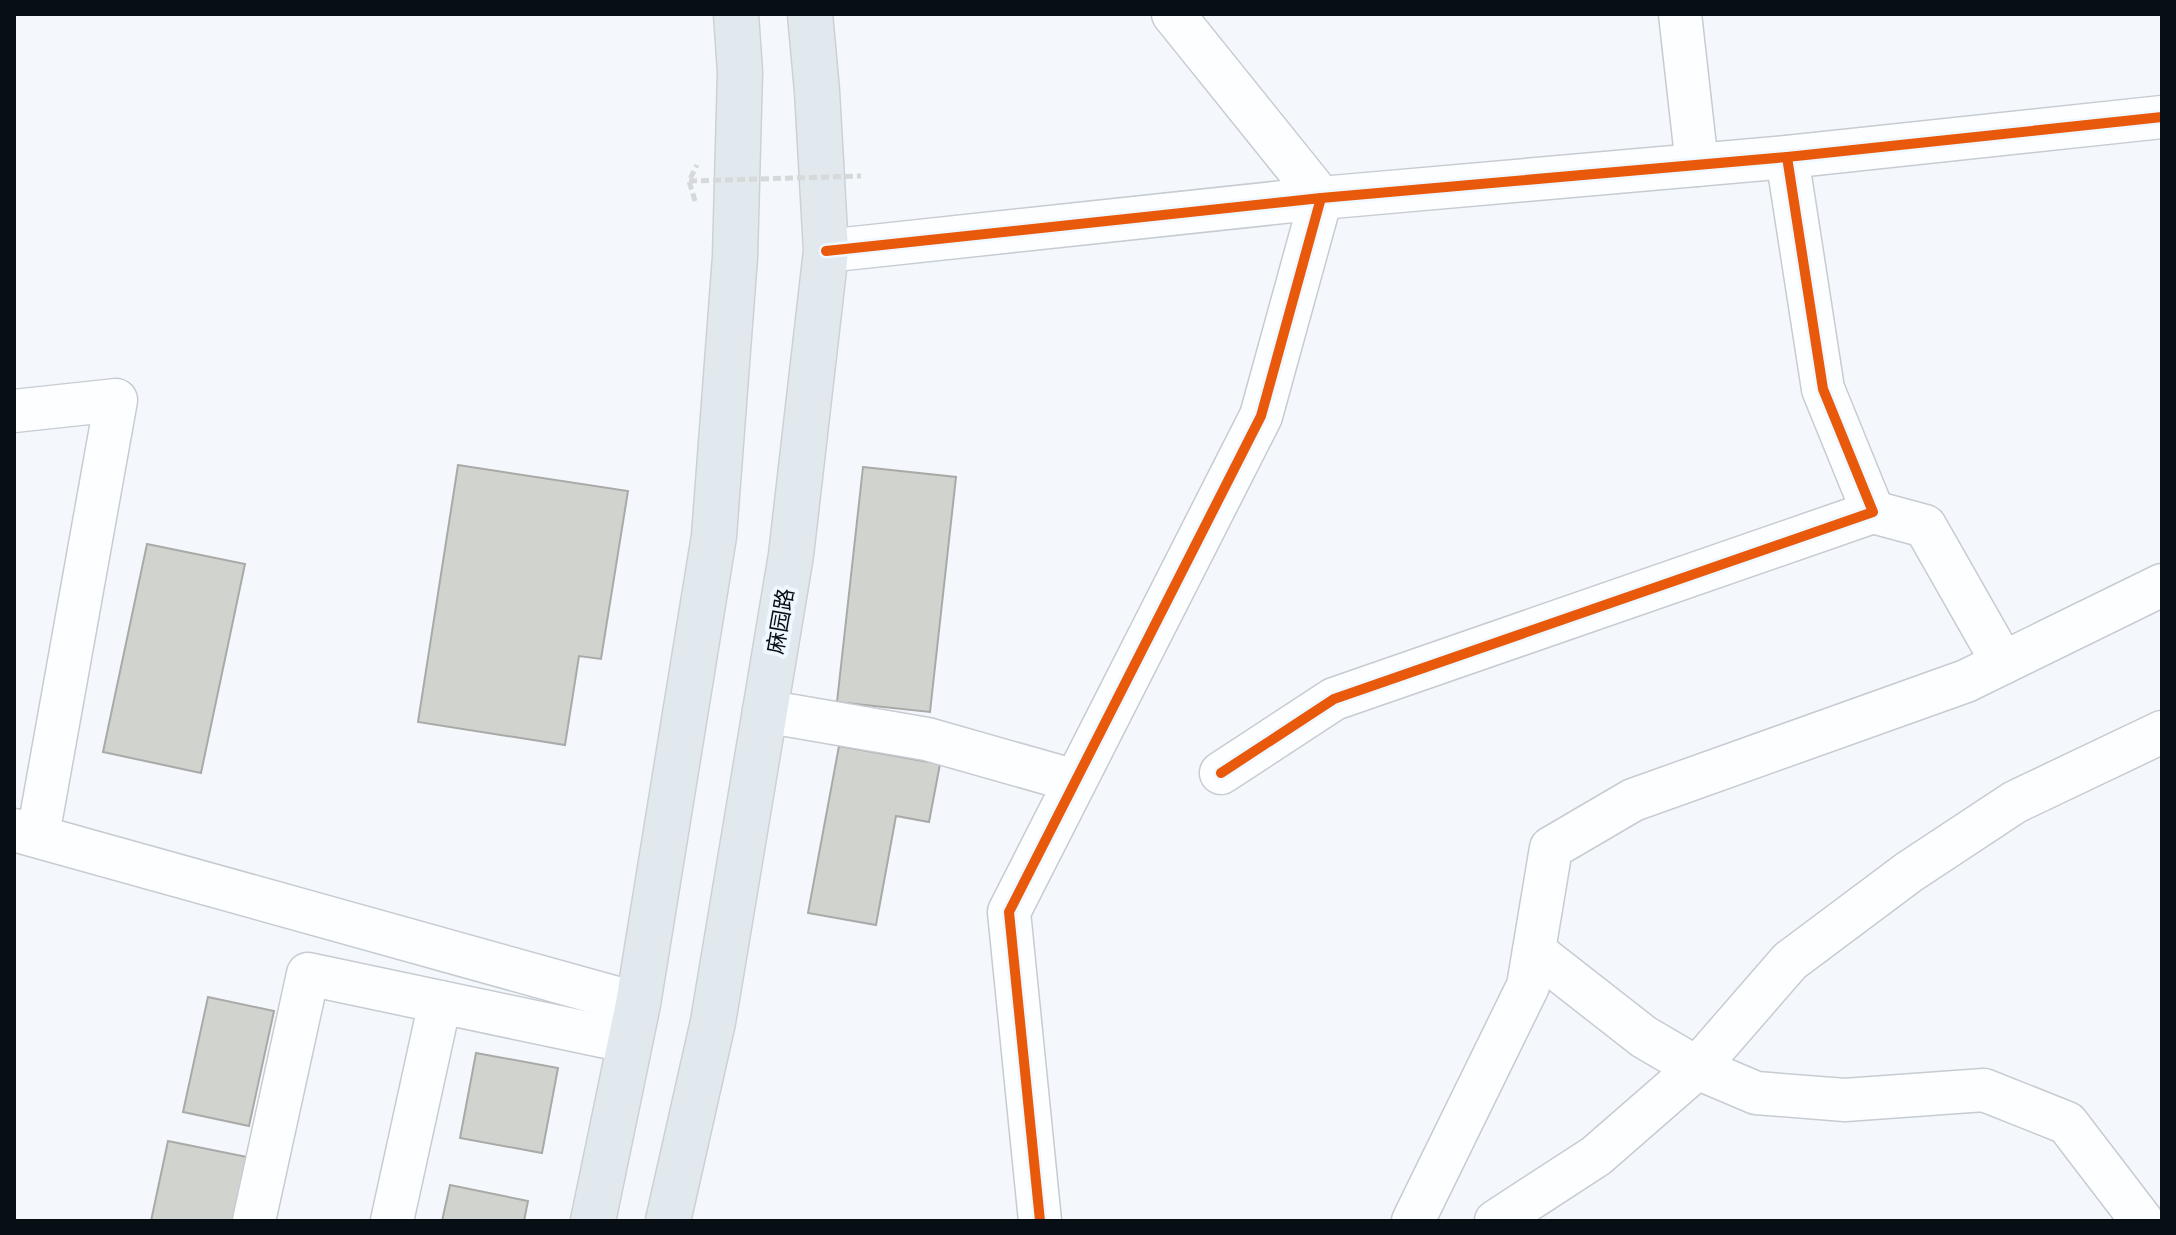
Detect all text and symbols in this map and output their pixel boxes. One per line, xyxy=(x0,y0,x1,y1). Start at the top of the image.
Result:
street label: 麻园路 xyxy=(759,586,801,656)

